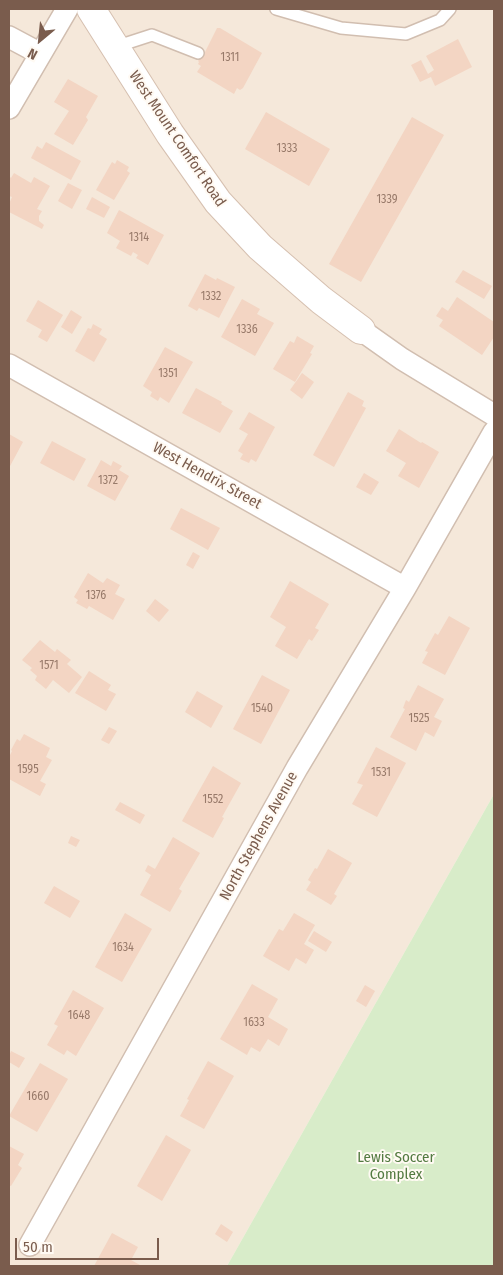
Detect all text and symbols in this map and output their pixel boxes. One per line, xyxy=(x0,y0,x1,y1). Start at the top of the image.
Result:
north arrow xyxy=(15,15,65,65)
text: N xyxy=(25,44,40,63)
house number: 1311 xyxy=(221,51,239,65)
street label: West Mount Comfort Road xyxy=(125,68,229,210)
house number: 1333 xyxy=(277,142,297,156)
house number: 1339 xyxy=(376,193,398,207)
house number: 1314 xyxy=(129,231,149,245)
house number: 1332 xyxy=(201,290,221,304)
house number: 1336 xyxy=(236,323,258,337)
house number: 1351 xyxy=(158,367,178,381)
street label: West Hendrix Street xyxy=(149,439,265,513)
house number: 1372 xyxy=(98,474,118,488)
house number: 1376 xyxy=(86,589,106,603)
house number: 1571 xyxy=(39,659,59,673)
house number: 1540 xyxy=(251,702,273,716)
house number: 1525 xyxy=(409,712,429,726)
house number: 1595 xyxy=(17,763,39,777)
house number: 1531 xyxy=(371,766,391,780)
street label: North Stephens Avenue xyxy=(216,769,302,903)
house number: 1552 xyxy=(203,793,223,807)
house number: 1634 xyxy=(112,941,134,955)
house number: 1648 xyxy=(68,1009,90,1023)
house number: 1633 xyxy=(243,1016,265,1030)
house number: 1660 xyxy=(27,1090,49,1104)
park label: Lewis Soccer Complex xyxy=(357,1149,435,1184)
scale bar xyxy=(18,1228,161,1260)
text: 50 m xyxy=(23,1238,53,1256)

